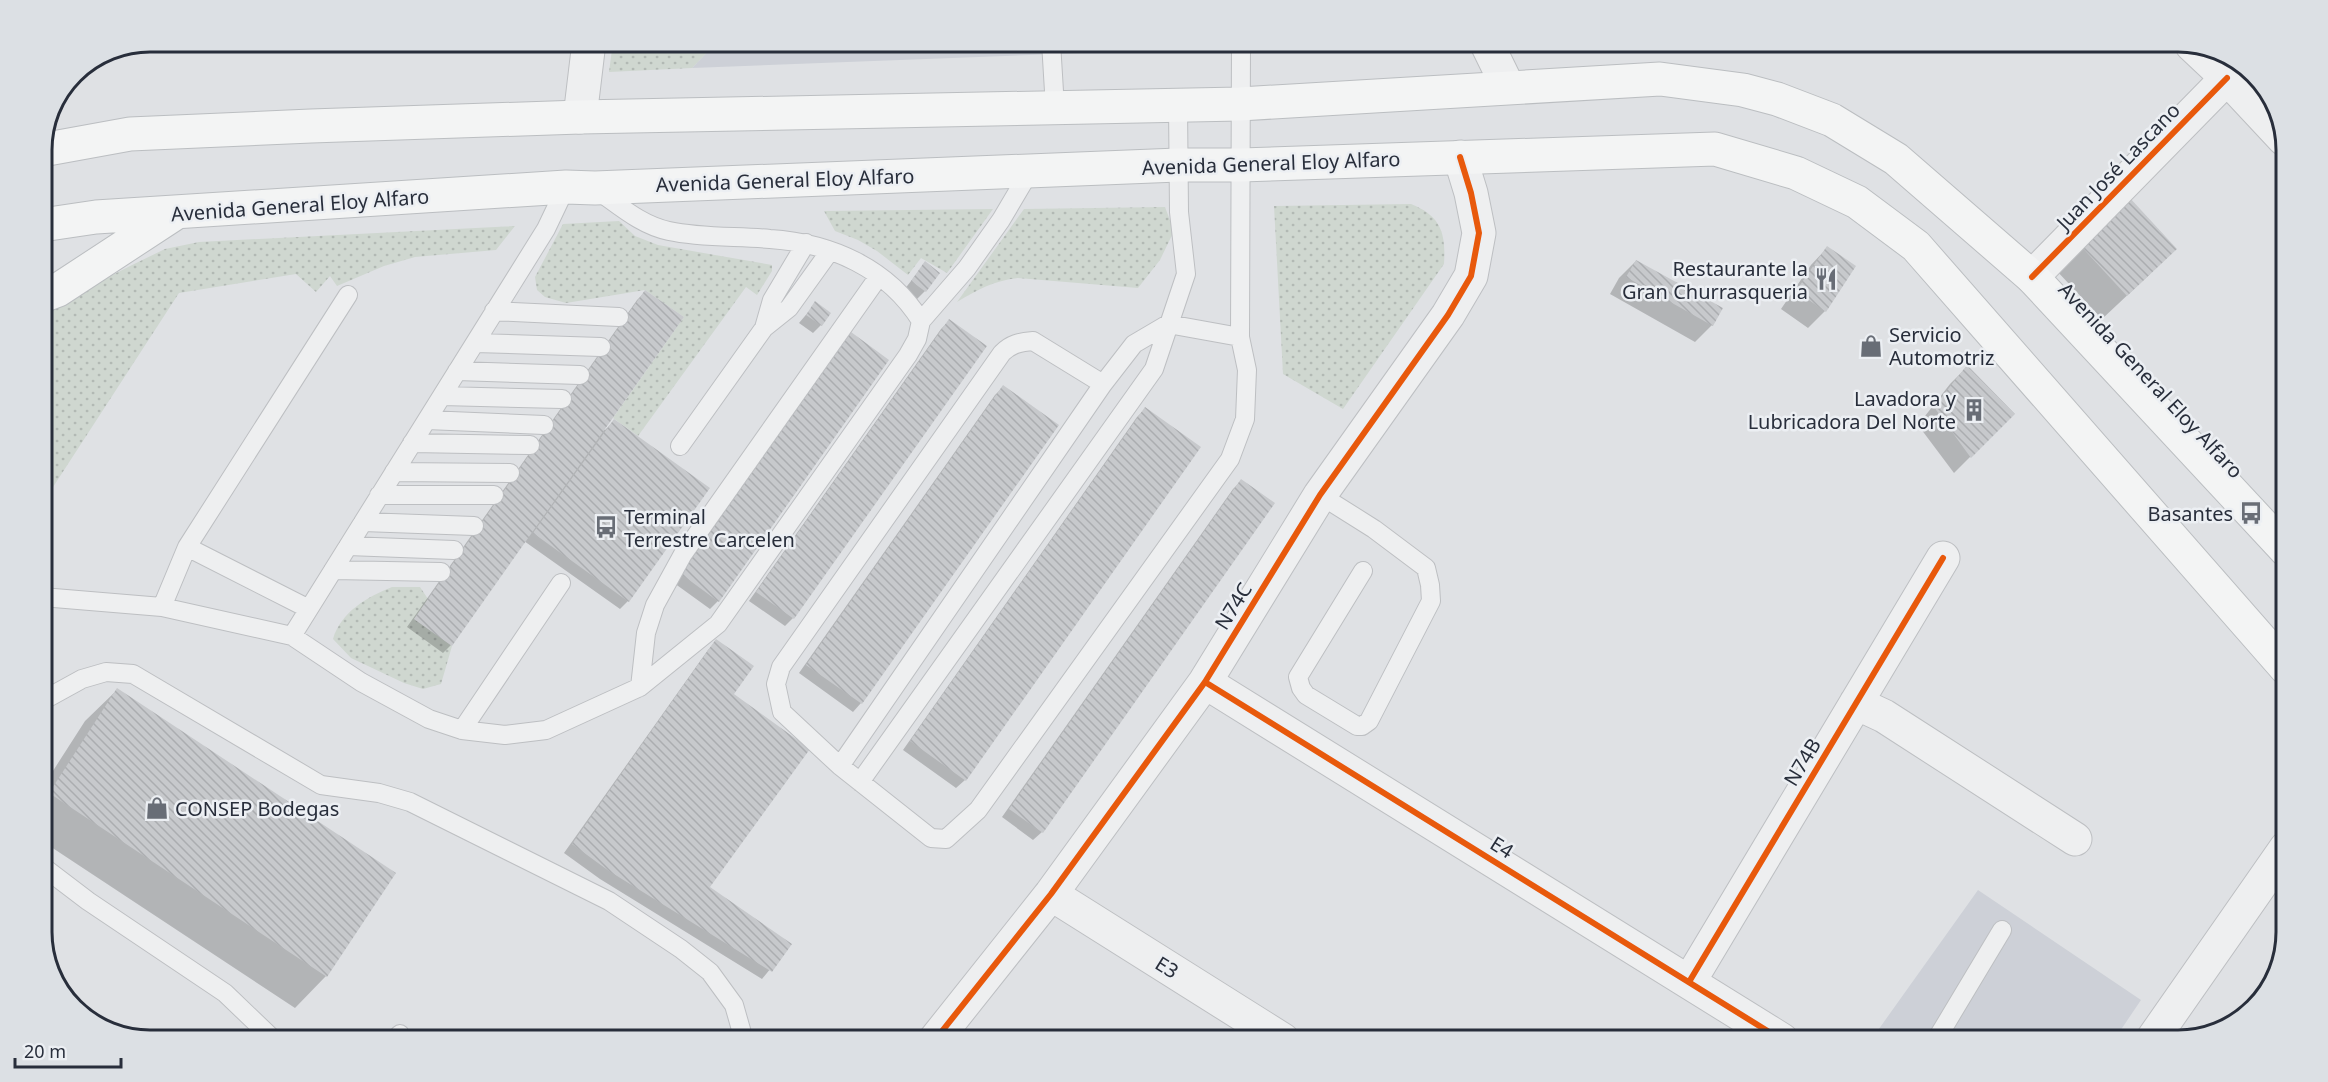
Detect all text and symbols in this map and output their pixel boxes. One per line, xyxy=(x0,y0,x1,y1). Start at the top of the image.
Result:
street label: Juan José Lascano xyxy=(2049,97,2186,237)
street label: Avenida General Eloy Alfaro xyxy=(1141,145,1401,181)
street label: Avenida General Eloy Alfaro xyxy=(655,162,915,198)
street label: Avenida General Eloy Alfaro xyxy=(170,183,430,227)
place label: Restaurante la Gran Churrasqueria xyxy=(1622,255,1808,305)
restaurant icon: Restaurante la Gran Churrasqueria xyxy=(1813,266,1839,292)
street label: Avenida General Eloy Alfaro xyxy=(2053,276,2249,484)
place label: Servicio Automotriz xyxy=(1889,321,1994,371)
shop icon: Servicio Automotriz xyxy=(1858,333,1884,359)
place label: Lavadora y Lubricadora Del Norte xyxy=(1748,385,1957,435)
building icon: Lavadora y Lubricadora Del Norte xyxy=(1961,397,1987,423)
place label: Basantes xyxy=(2148,500,2233,527)
bus stop icon: Basantes xyxy=(2238,500,2264,526)
place label: Terminal Terrestre Carcelen xyxy=(624,503,795,553)
bus stop icon: Terminal Terrestre Carcelen xyxy=(593,514,619,540)
street label: N74C xyxy=(1208,577,1258,635)
street label: N74B xyxy=(1777,733,1827,791)
shop icon: CONSEP Bodegas xyxy=(144,795,170,821)
place label: CONSEP Bodegas xyxy=(175,795,339,822)
street label: E4 xyxy=(1485,830,1519,865)
street label: E3 xyxy=(1150,950,1184,984)
scale bar xyxy=(15,1031,122,1069)
text: 20 m xyxy=(24,1039,66,1063)

